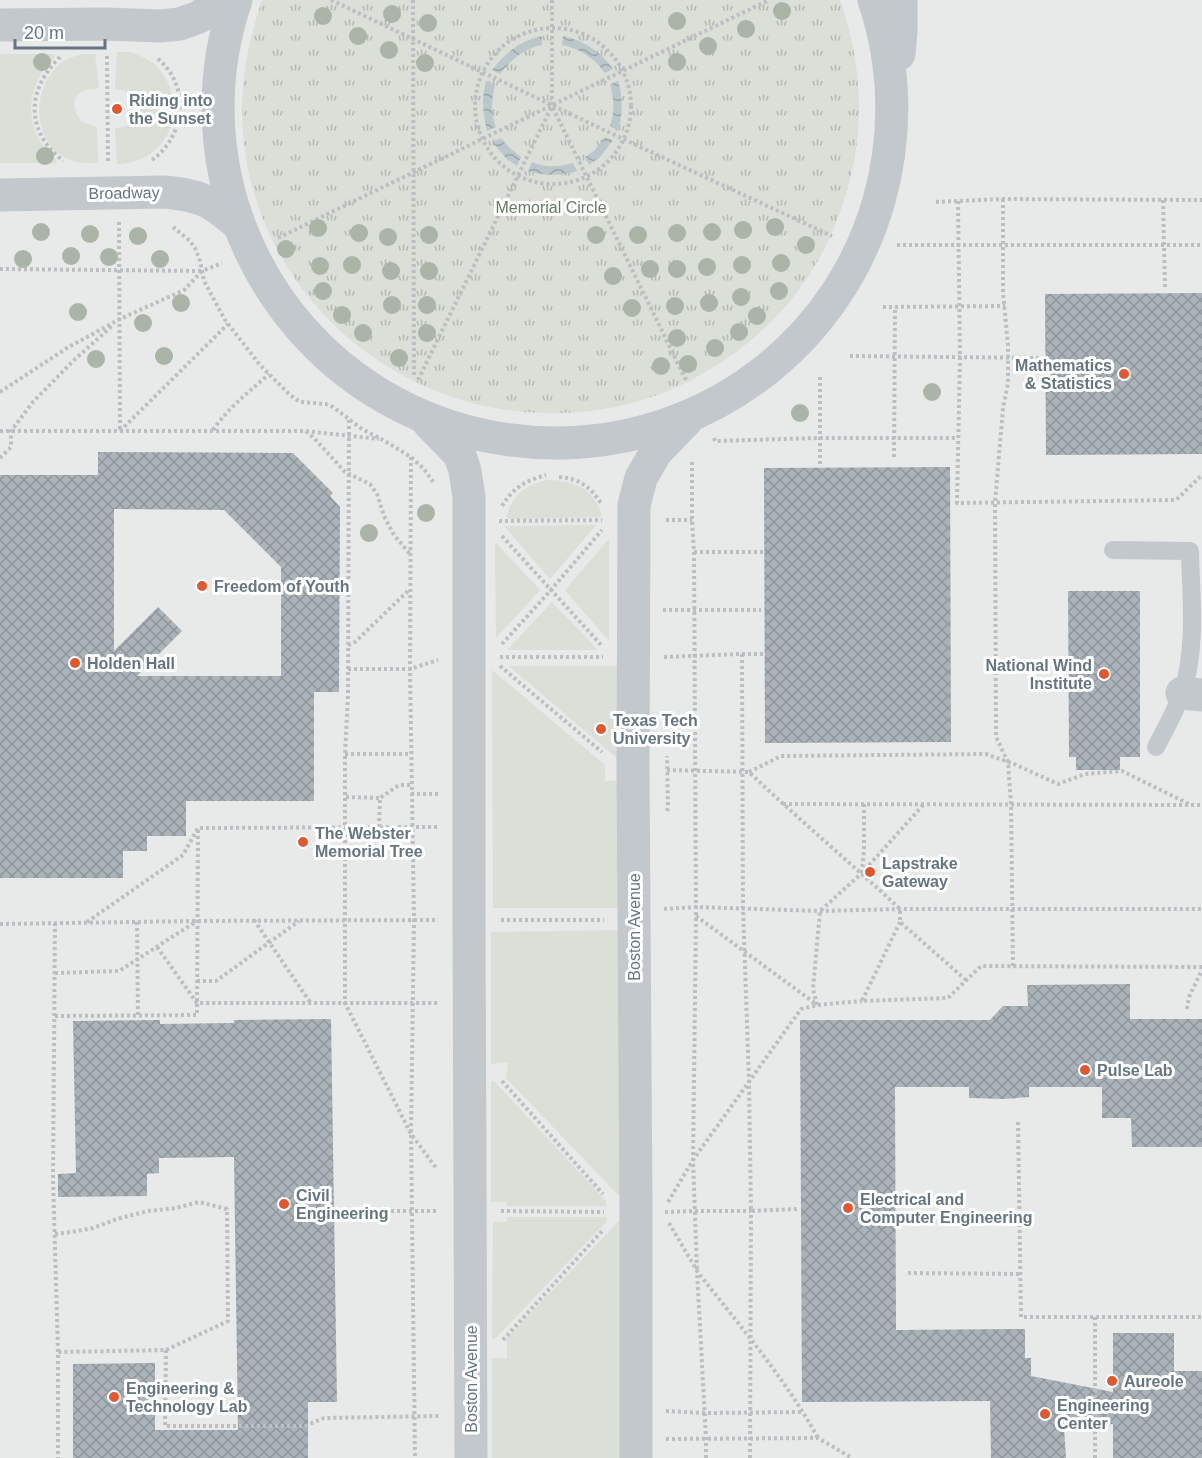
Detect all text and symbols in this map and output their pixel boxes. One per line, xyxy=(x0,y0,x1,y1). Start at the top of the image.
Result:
scale bar xyxy=(15,12,105,50)
text: 20 m xyxy=(24,23,64,43)
place label: Riding into the Sunset xyxy=(129,92,213,127)
marker: Riding into the Sunset xyxy=(110,102,124,116)
street label: Broadway xyxy=(88,184,160,202)
park label: Memorial Circle xyxy=(495,199,607,216)
place label: Mathematics & Statistics xyxy=(1015,357,1112,392)
marker: Mathematics & Statistics xyxy=(1117,367,1131,381)
place label: Freedom of Youth xyxy=(214,578,349,595)
marker: Freedom of Youth xyxy=(195,579,209,593)
place label: Holden Hall xyxy=(87,655,175,672)
marker: Holden Hall xyxy=(68,656,82,670)
place label: National Wind Institute xyxy=(985,657,1092,692)
marker: National Wind Institute xyxy=(1097,667,1111,681)
place label: Texas Tech University xyxy=(613,712,698,747)
marker: Texas Tech University xyxy=(594,722,608,736)
place label: The Webster Memorial Tree xyxy=(315,825,423,860)
marker: The Webster Memorial Tree xyxy=(296,835,310,849)
place label: Lapstrake Gateway xyxy=(882,855,958,890)
marker: Lapstrake Gateway xyxy=(863,865,877,879)
street label: Boston Avenue xyxy=(626,873,643,981)
place label: Pulse Lab xyxy=(1097,1062,1173,1079)
marker: Pulse Lab xyxy=(1078,1063,1092,1077)
place label: Civil Engineering xyxy=(296,1187,388,1222)
place label: Electrical and Computer Engineering xyxy=(860,1191,1032,1226)
marker: Civil Engineering xyxy=(277,1197,291,1211)
marker: Electrical and Computer Engineering xyxy=(841,1201,855,1215)
street label: Boston Avenue xyxy=(463,1325,480,1433)
place label: Aureole xyxy=(1124,1373,1184,1390)
marker: Aureole xyxy=(1105,1374,1119,1388)
place label: Engineering & Technology Lab xyxy=(126,1380,248,1415)
marker: Engineering & Technology Lab xyxy=(107,1390,121,1404)
place label: Engineering Center xyxy=(1057,1397,1149,1432)
marker: Engineering Center xyxy=(1038,1407,1052,1421)

